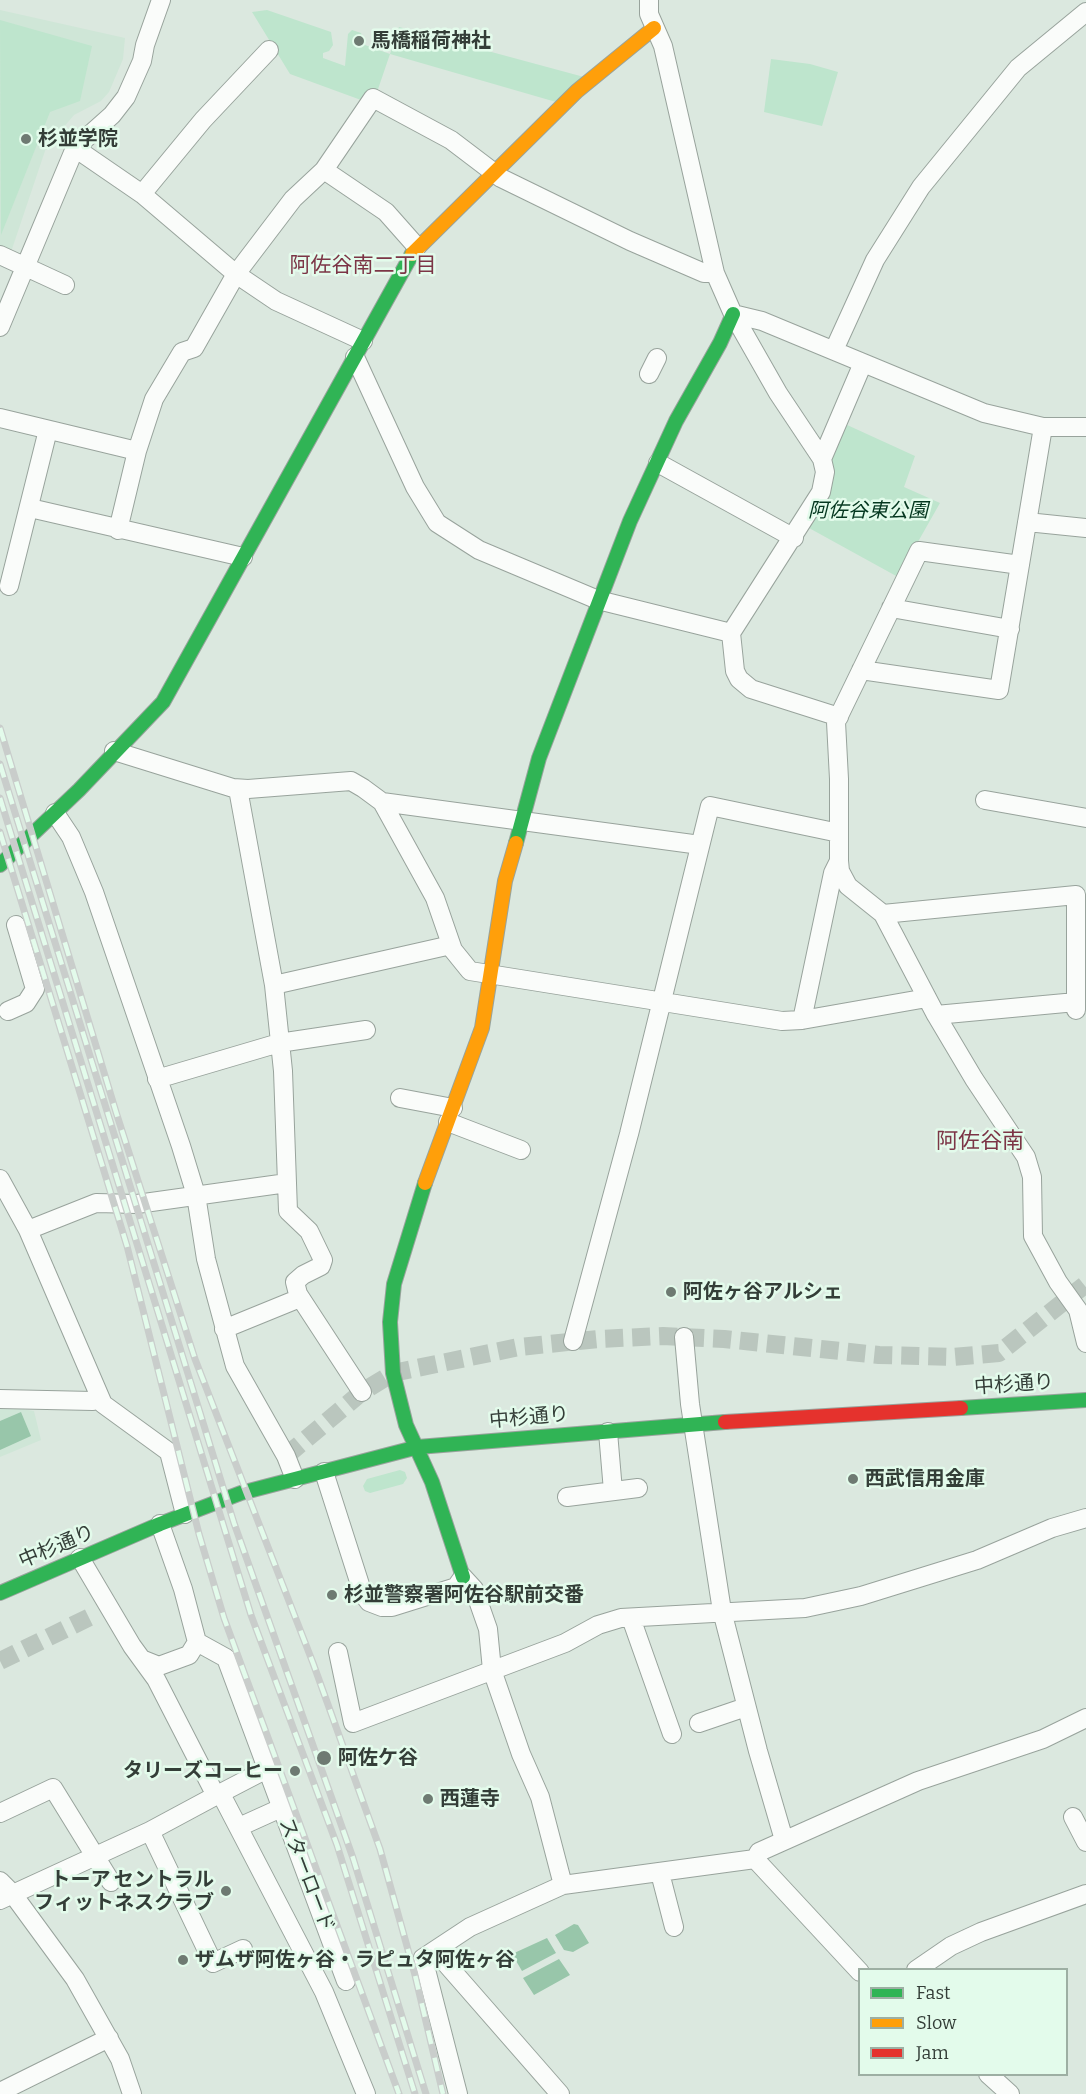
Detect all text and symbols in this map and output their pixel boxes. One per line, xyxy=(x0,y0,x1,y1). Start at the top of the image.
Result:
place label: 馬橋稲荷神社 xyxy=(371,29,491,53)
marker: 馬橋稲荷神社 xyxy=(352,34,366,48)
place label: 杉並学院 xyxy=(38,127,118,151)
marker: 杉並学院 xyxy=(19,132,33,146)
district label: 阿佐谷南二丁目 xyxy=(290,253,436,279)
park label: 阿佐谷東公園 xyxy=(808,499,928,523)
district label: 阿佐谷南 xyxy=(936,1129,1024,1155)
place label: 阿佐ヶ谷アルシェ xyxy=(683,1280,843,1304)
marker: 阿佐ヶ谷アルシェ xyxy=(664,1285,678,1299)
street label: 中杉通り xyxy=(973,1370,1055,1400)
street label: 中杉通り xyxy=(488,1403,570,1433)
place label: 西武信用金庫 xyxy=(865,1467,985,1491)
marker: 西武信用金庫 xyxy=(846,1472,860,1486)
street label: 中杉通り xyxy=(15,1520,99,1574)
place label: 杉並警察署阿佐谷駅前交番 xyxy=(344,1583,584,1607)
marker: 杉並警察署阿佐谷駅前交番 xyxy=(325,1588,339,1602)
place label: 阿佐ケ谷 xyxy=(338,1746,418,1770)
marker: 阿佐ケ谷 xyxy=(315,1749,333,1767)
place label: タリーズコーヒー xyxy=(123,1759,283,1783)
marker: タリーズコーヒー xyxy=(288,1764,302,1778)
place label: 西蓮寺 xyxy=(440,1787,500,1811)
marker: 西蓮寺 xyxy=(421,1792,435,1806)
street label: スターロード xyxy=(273,1815,339,1935)
place label: トーア セントラル フィットネスクラブ xyxy=(34,1868,214,1915)
marker: トーア セントラル フィットネスクラブ xyxy=(219,1884,233,1898)
place label: ザムザ阿佐ヶ谷・ラピュタ阿佐ヶ谷 xyxy=(195,1948,515,1972)
marker: ザムザ阿佐ヶ谷・ラピュタ阿佐ヶ谷 xyxy=(176,1953,190,1967)
legend xyxy=(858,1968,1068,2076)
text: Fast xyxy=(916,1982,951,2004)
text: Slow xyxy=(916,2012,956,2034)
text: Jam xyxy=(916,2042,949,2064)

